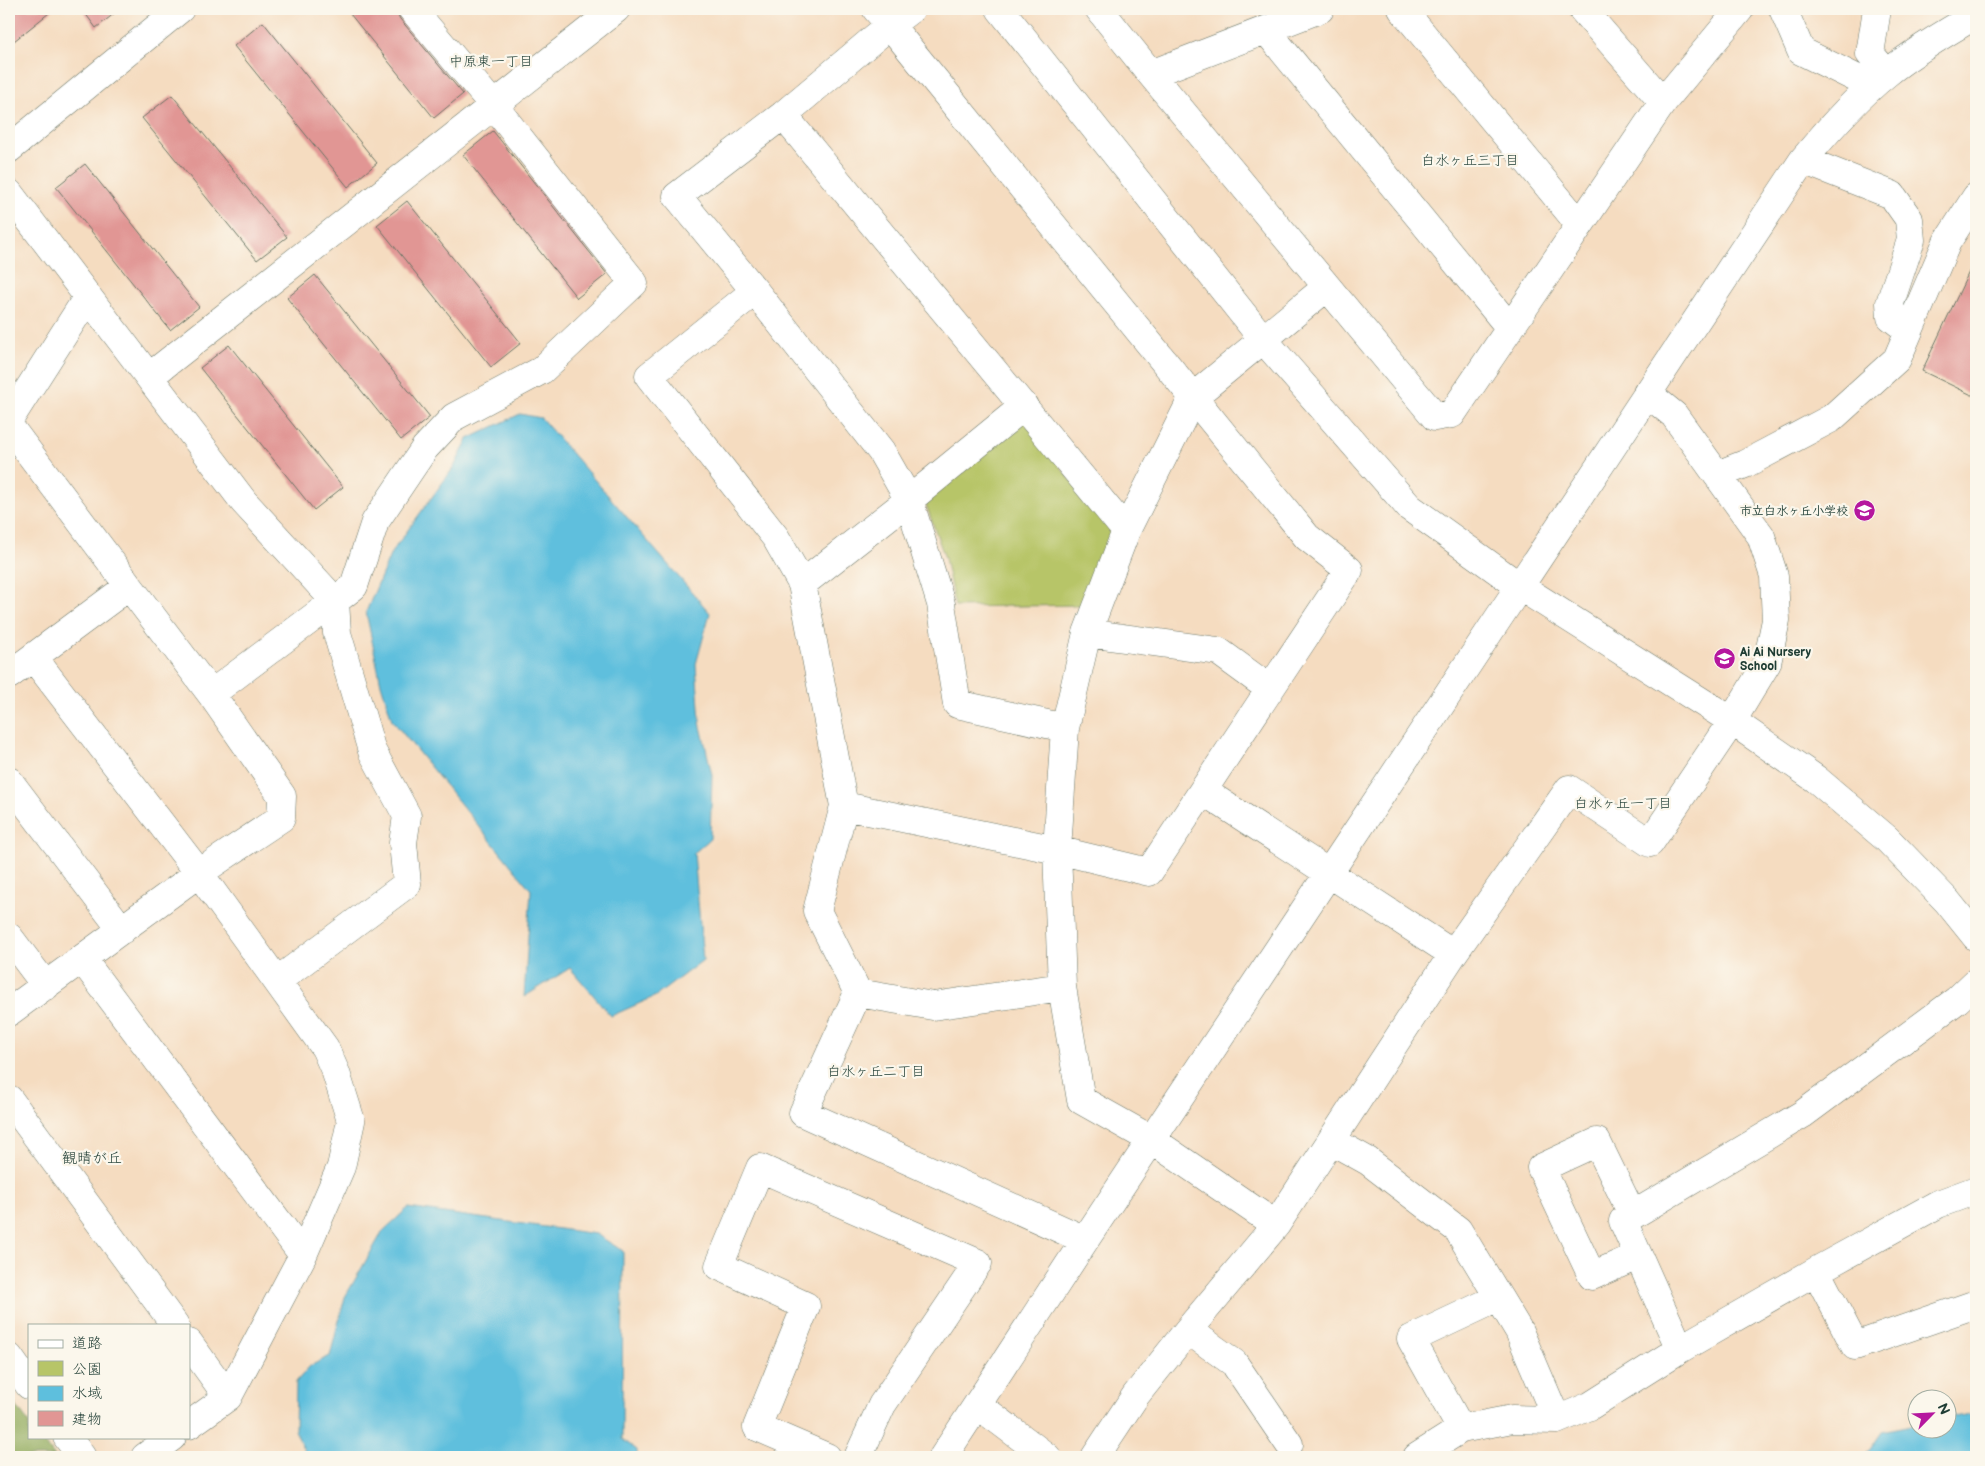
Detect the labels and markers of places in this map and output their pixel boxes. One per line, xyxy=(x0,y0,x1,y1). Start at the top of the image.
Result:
school or university icon: 市立白水ヶ丘小学校 xyxy=(1852,499,1876,523)
place label: 市立白水ヶ丘小学校 xyxy=(1740,504,1848,519)
place label: Ai Ai Nursery School xyxy=(1739,645,1811,674)
school or university icon: Ai Ai Nursery School xyxy=(1712,647,1736,671)

